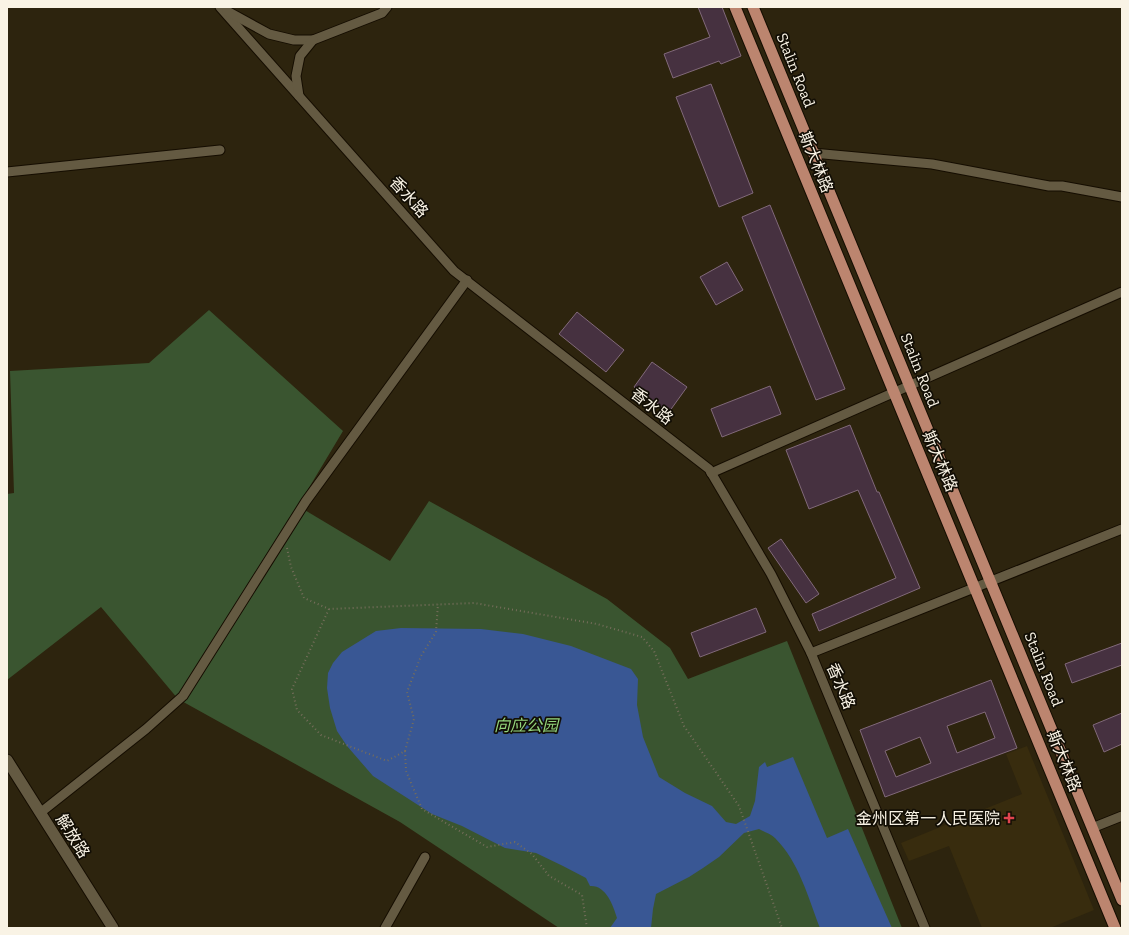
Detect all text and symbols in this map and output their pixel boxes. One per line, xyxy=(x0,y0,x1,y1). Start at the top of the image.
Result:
street label: Stalin Road xyxy=(773,30,820,110)
street label: 斯大林路 xyxy=(795,129,837,195)
street label: 香水路 xyxy=(386,173,432,221)
street label: Stalin Road xyxy=(897,330,944,410)
street label: 香水路 xyxy=(627,384,677,428)
street label: 斯大林路 xyxy=(919,428,961,494)
street label: Stalin Road xyxy=(1021,629,1068,709)
street label: 香水路 xyxy=(823,660,859,712)
park label: 向应公园 xyxy=(494,716,560,735)
street label: 斯大林路 xyxy=(1043,728,1085,794)
place label: 金州区第一人民医院 xyxy=(856,809,1000,828)
street label: 解放路 xyxy=(52,811,94,861)
marker: 金州区第一人民医院 xyxy=(1003,812,1015,824)

